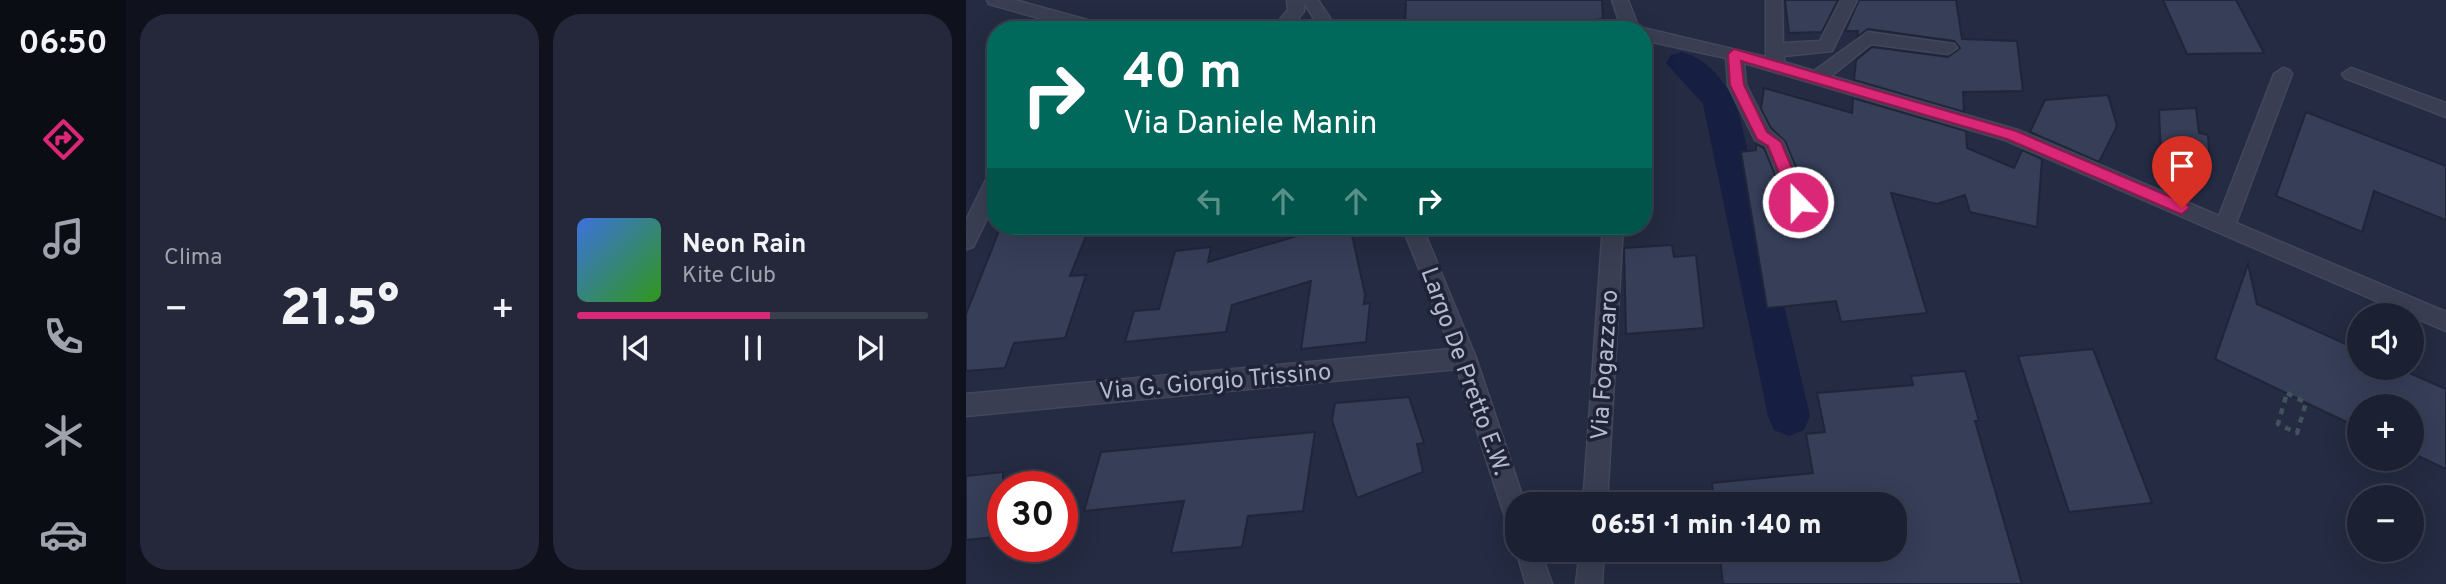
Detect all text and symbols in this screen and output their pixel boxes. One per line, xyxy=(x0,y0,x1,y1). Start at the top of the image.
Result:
text: 06:50 xyxy=(18,25,108,65)
text: 40 m xyxy=(1123,44,1242,106)
icon: right xyxy=(1008,49,1099,140)
text: Via Daniele Manin xyxy=(1123,105,1378,145)
icon: directions xyxy=(39,115,88,164)
pin xyxy=(2152,136,2212,208)
icon: arrive xyxy=(2163,147,2201,185)
position arrow xyxy=(1761,165,1835,239)
icon: left xyxy=(1191,182,1229,220)
icon: ahead xyxy=(1264,182,1302,220)
icon: ahead xyxy=(1337,182,1375,220)
icon: right xyxy=(1410,182,1448,220)
icon: music xyxy=(39,214,88,263)
text: Neon Rain xyxy=(682,229,807,262)
text: Clima xyxy=(164,244,222,273)
text: Kite Club xyxy=(682,262,776,291)
street label: Largo De Pretto E.W. xyxy=(1413,264,1516,480)
text: 21.5° xyxy=(280,278,399,344)
text: − xyxy=(164,287,189,336)
text: + xyxy=(490,287,515,336)
street label: Via Fogazzaro xyxy=(1586,289,1626,441)
map controls xyxy=(2347,303,2424,562)
button: sound xyxy=(2347,303,2424,380)
icon: phone xyxy=(39,312,88,361)
icon: previous xyxy=(617,329,655,367)
icon: pause xyxy=(734,329,772,367)
icon: next xyxy=(851,329,889,367)
street label: Via G. Giorgio Trissino xyxy=(1098,358,1333,408)
button: + xyxy=(2347,394,2424,471)
icon: climate xyxy=(39,411,88,460)
speed limit sign: 30 xyxy=(987,471,1078,562)
button: − xyxy=(2347,485,2424,562)
icon: car xyxy=(39,510,88,559)
text: 06:51 · 1 min · 140 m xyxy=(1591,510,1821,543)

